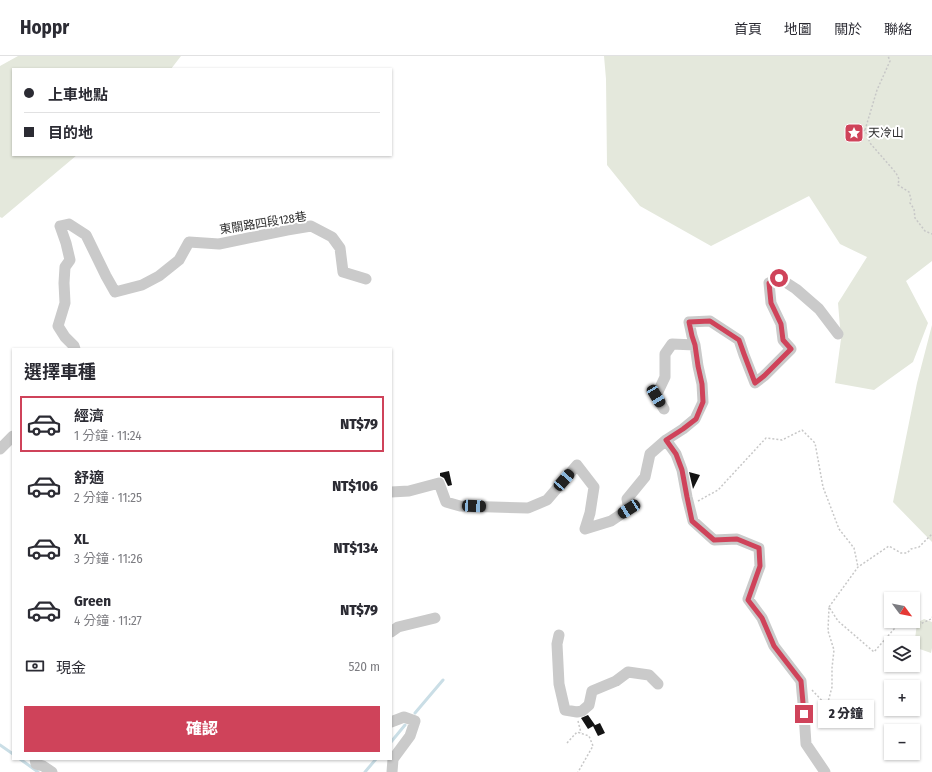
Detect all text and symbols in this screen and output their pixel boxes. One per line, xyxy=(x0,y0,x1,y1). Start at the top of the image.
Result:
text: Hoppr xyxy=(20,16,69,39)
text: 首頁 xyxy=(734,21,762,38)
text: 地圖 xyxy=(784,21,812,38)
text: 關於 xyxy=(834,21,862,38)
text: 聯絡 xyxy=(884,21,912,38)
text: 上車地點 xyxy=(48,86,108,104)
place icon: 天冷山 xyxy=(843,122,865,144)
text: 目的地 xyxy=(48,124,93,142)
place label: 天冷山 xyxy=(868,126,904,140)
street label: 東關路四段128巷 xyxy=(218,209,308,237)
route start xyxy=(770,269,788,287)
text: 選擇車種 xyxy=(24,361,96,383)
car xyxy=(645,383,667,409)
icon: car xyxy=(26,406,62,442)
text: 經濟 xyxy=(74,407,104,425)
text: NT$79 xyxy=(340,415,378,433)
text: 1 分鐘 · 11:24 xyxy=(74,428,141,443)
car xyxy=(552,467,576,493)
icon: car xyxy=(26,468,62,504)
text: 舒適 xyxy=(74,469,104,487)
text: NT$106 xyxy=(332,477,378,495)
text: 2 分鐘 · 11:25 xyxy=(74,490,142,505)
car xyxy=(616,497,642,521)
car xyxy=(462,499,486,513)
icon: car xyxy=(26,530,62,566)
text: XL xyxy=(74,530,89,548)
text: NT$134 xyxy=(333,539,378,557)
text: 3 分鐘 · 11:26 xyxy=(74,551,143,566)
icon: car xyxy=(26,592,62,628)
text: Green xyxy=(74,592,111,610)
north arrow xyxy=(884,592,920,628)
map controls xyxy=(884,592,920,760)
text: NT$79 xyxy=(340,601,378,619)
text: 4 分鐘 · 11:27 xyxy=(74,613,142,628)
button: layers xyxy=(884,636,920,672)
icon: cash xyxy=(24,655,46,677)
text: 現金 xyxy=(56,659,86,677)
text: 520 m xyxy=(349,659,380,674)
button: + xyxy=(884,680,920,716)
callout: 2 分鐘 xyxy=(818,700,874,728)
route end xyxy=(795,705,813,723)
button: 確認 xyxy=(24,706,380,752)
text: 2 分鐘 xyxy=(829,706,863,721)
button: − xyxy=(884,724,920,760)

